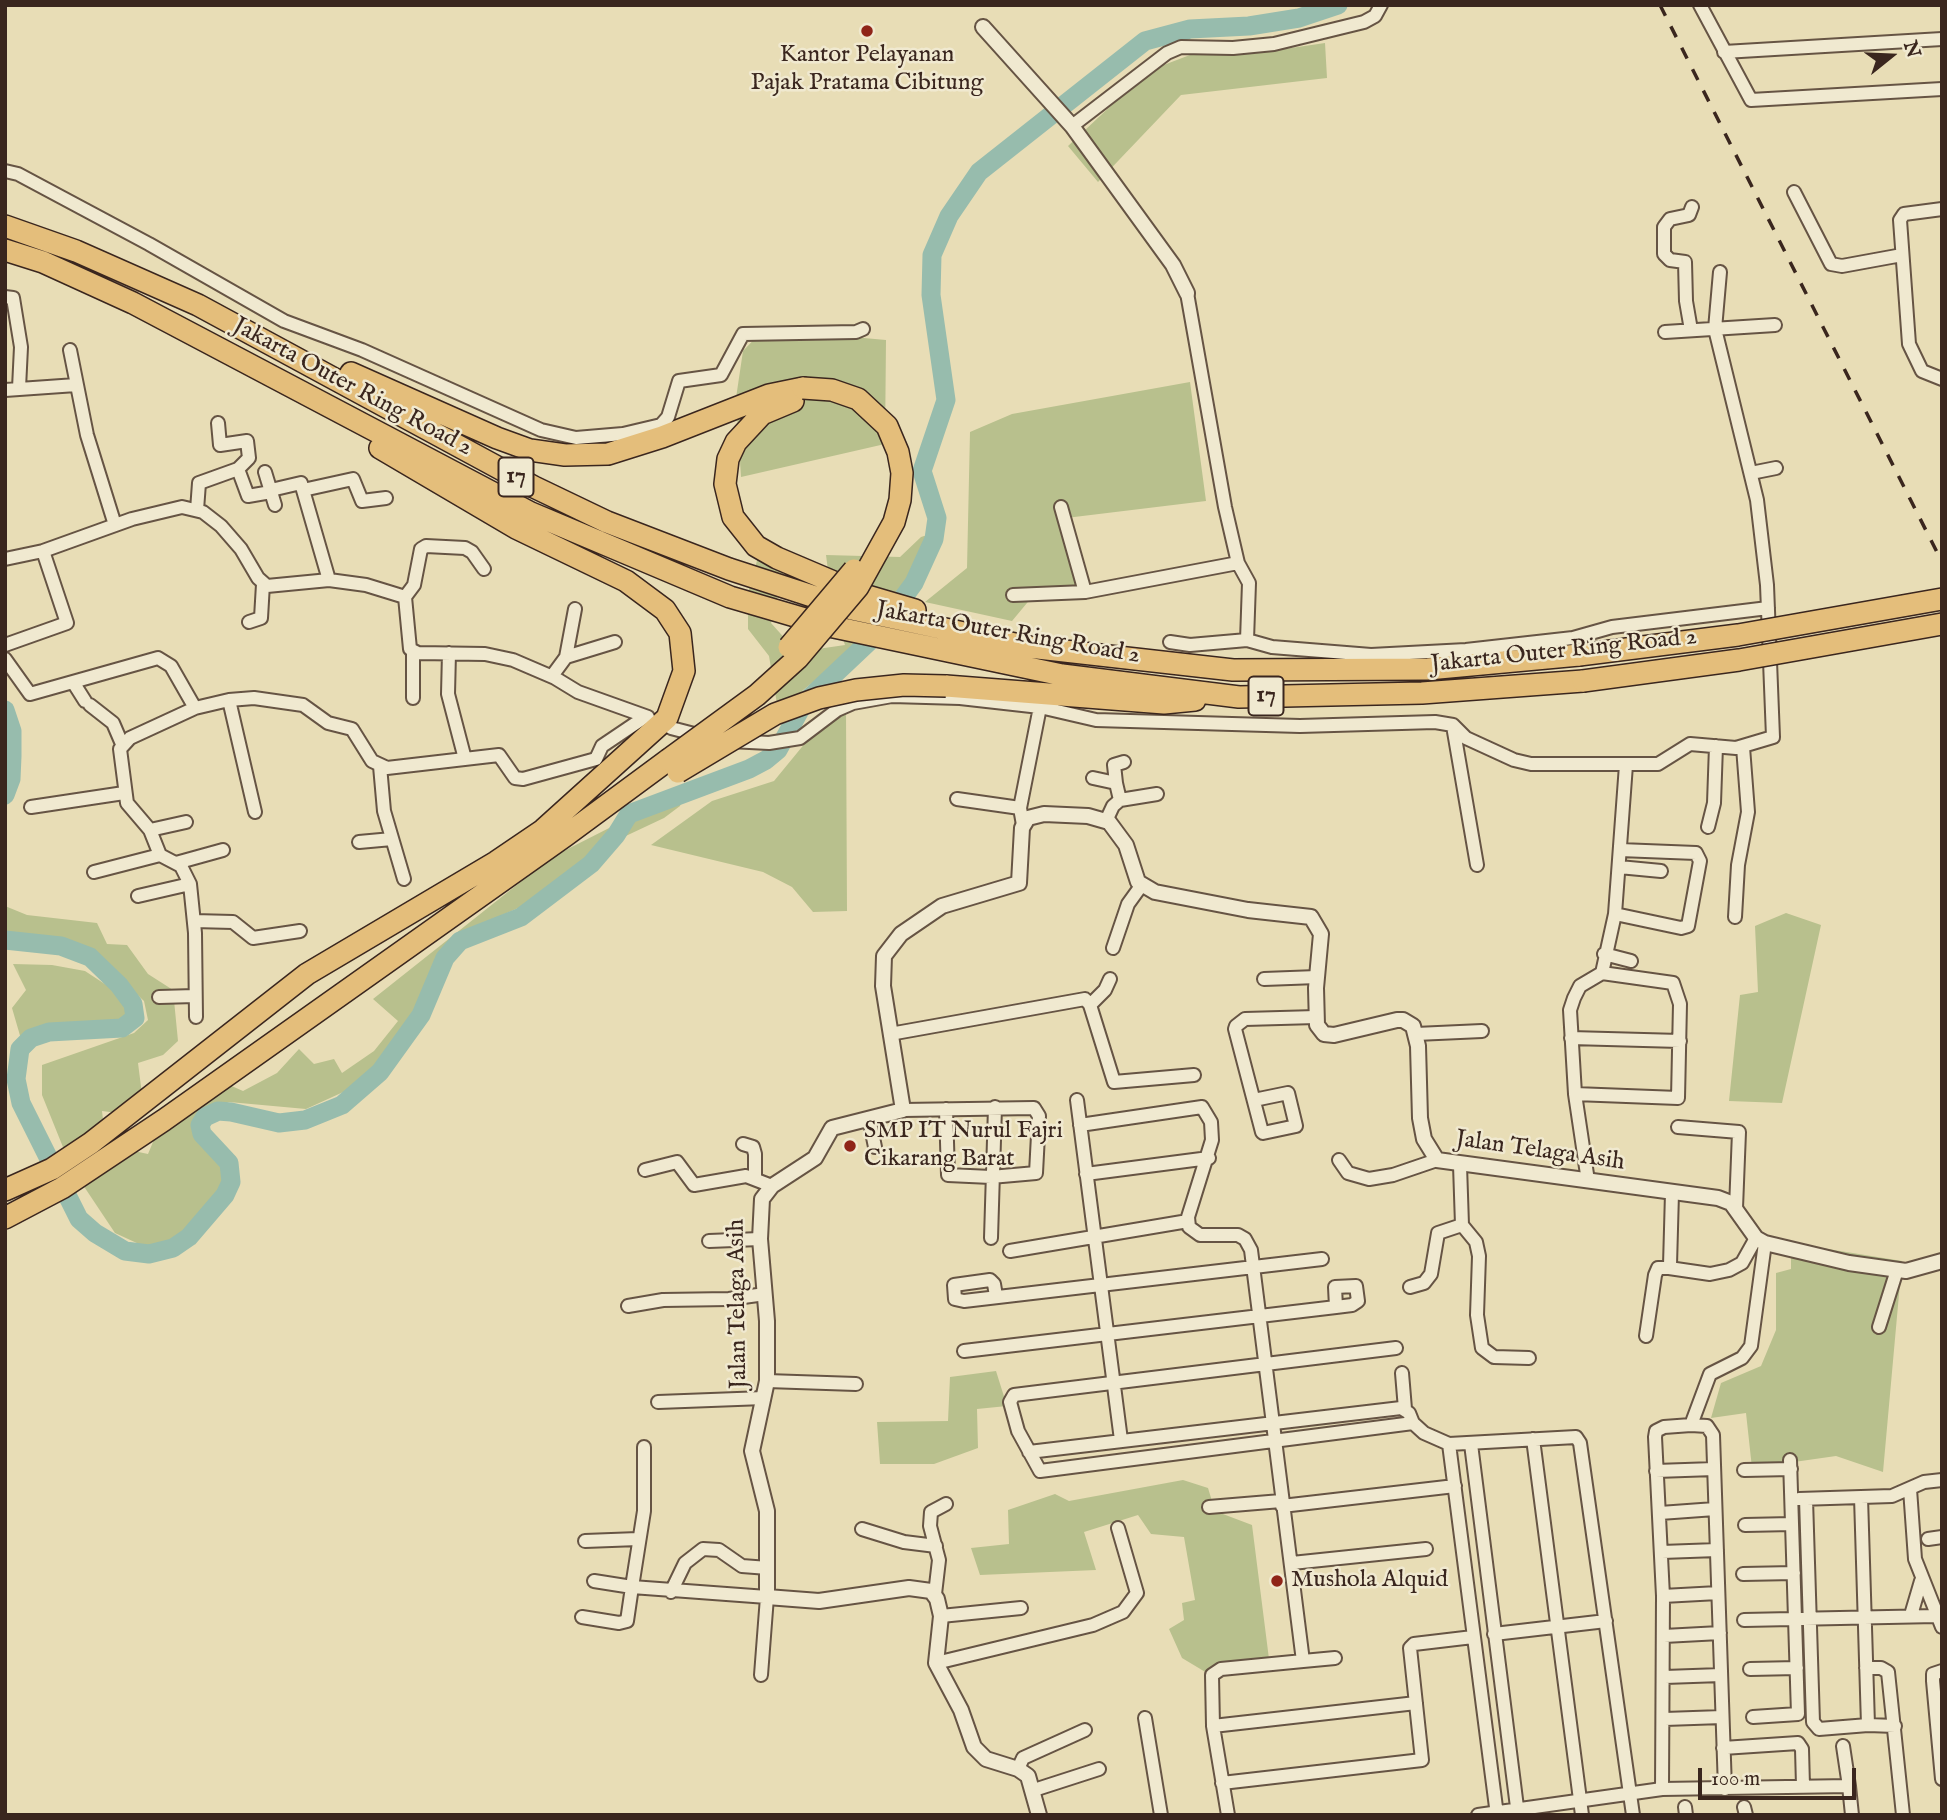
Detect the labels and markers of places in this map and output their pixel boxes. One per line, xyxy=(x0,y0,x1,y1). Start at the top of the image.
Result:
marker: Kantor Pelayanan Pajak Pratama Cibitung xyxy=(859,23,875,39)
place label: Kantor Pelayanan Pajak Pratama Cibitung xyxy=(750,42,984,98)
place label: SMP IT Nurul Fajri Cikarang Barat xyxy=(864,1118,1063,1174)
marker: SMP IT Nurul Fajri Cikarang Barat xyxy=(842,1138,858,1154)
place label: Mushola Alquid xyxy=(1291,1567,1448,1595)
marker: Mushola Alquid xyxy=(1269,1573,1285,1589)

